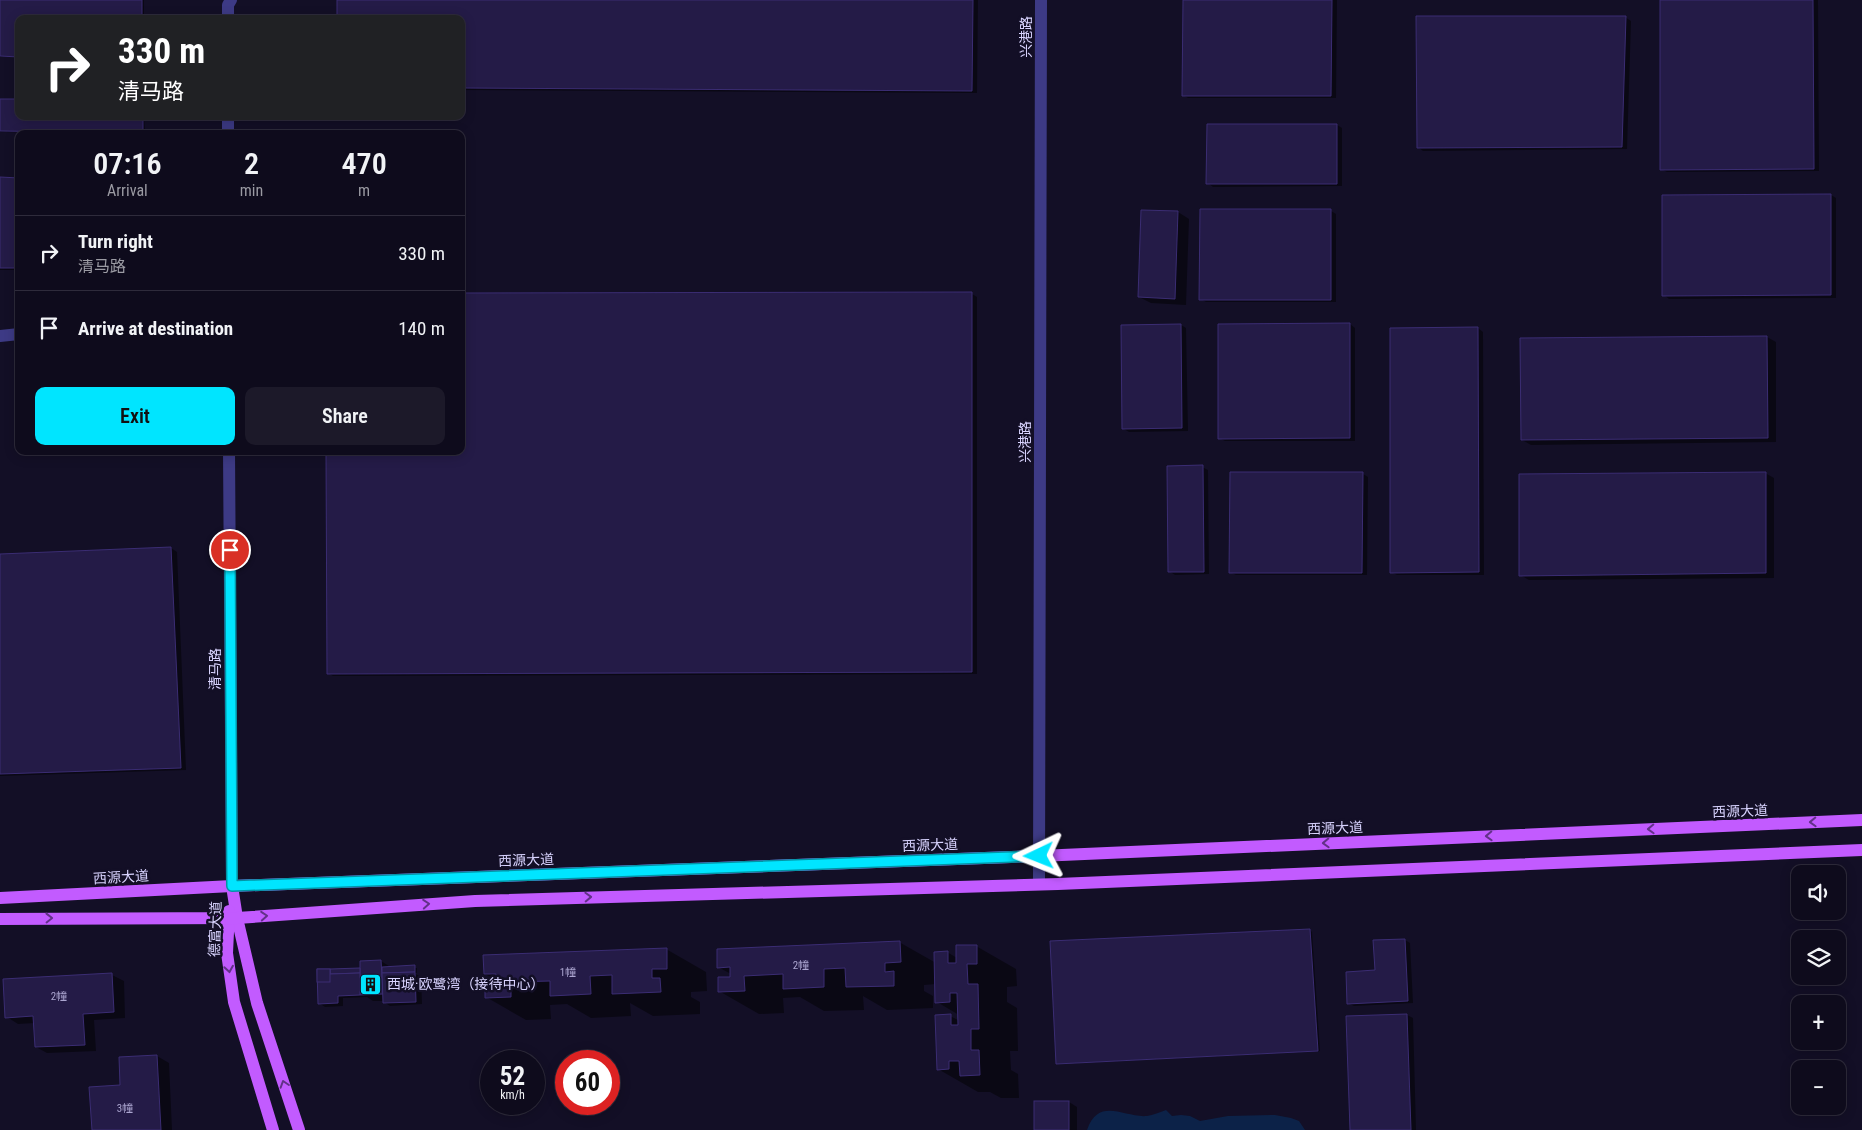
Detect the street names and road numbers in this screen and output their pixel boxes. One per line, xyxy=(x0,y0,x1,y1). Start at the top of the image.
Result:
street label: 兴港路 xyxy=(1018,16,1034,58)
street label: 兴港路 xyxy=(1017,421,1033,463)
street label: 清马路 xyxy=(207,648,223,690)
street label: 西源大道 xyxy=(1712,802,1768,820)
street label: 西源大道 xyxy=(1307,819,1363,837)
street label: 西源大道 xyxy=(902,836,958,854)
street label: 西源大道 xyxy=(498,851,554,869)
street label: 西源大道 xyxy=(93,868,149,886)
street label: 德富大道 xyxy=(206,901,224,957)

